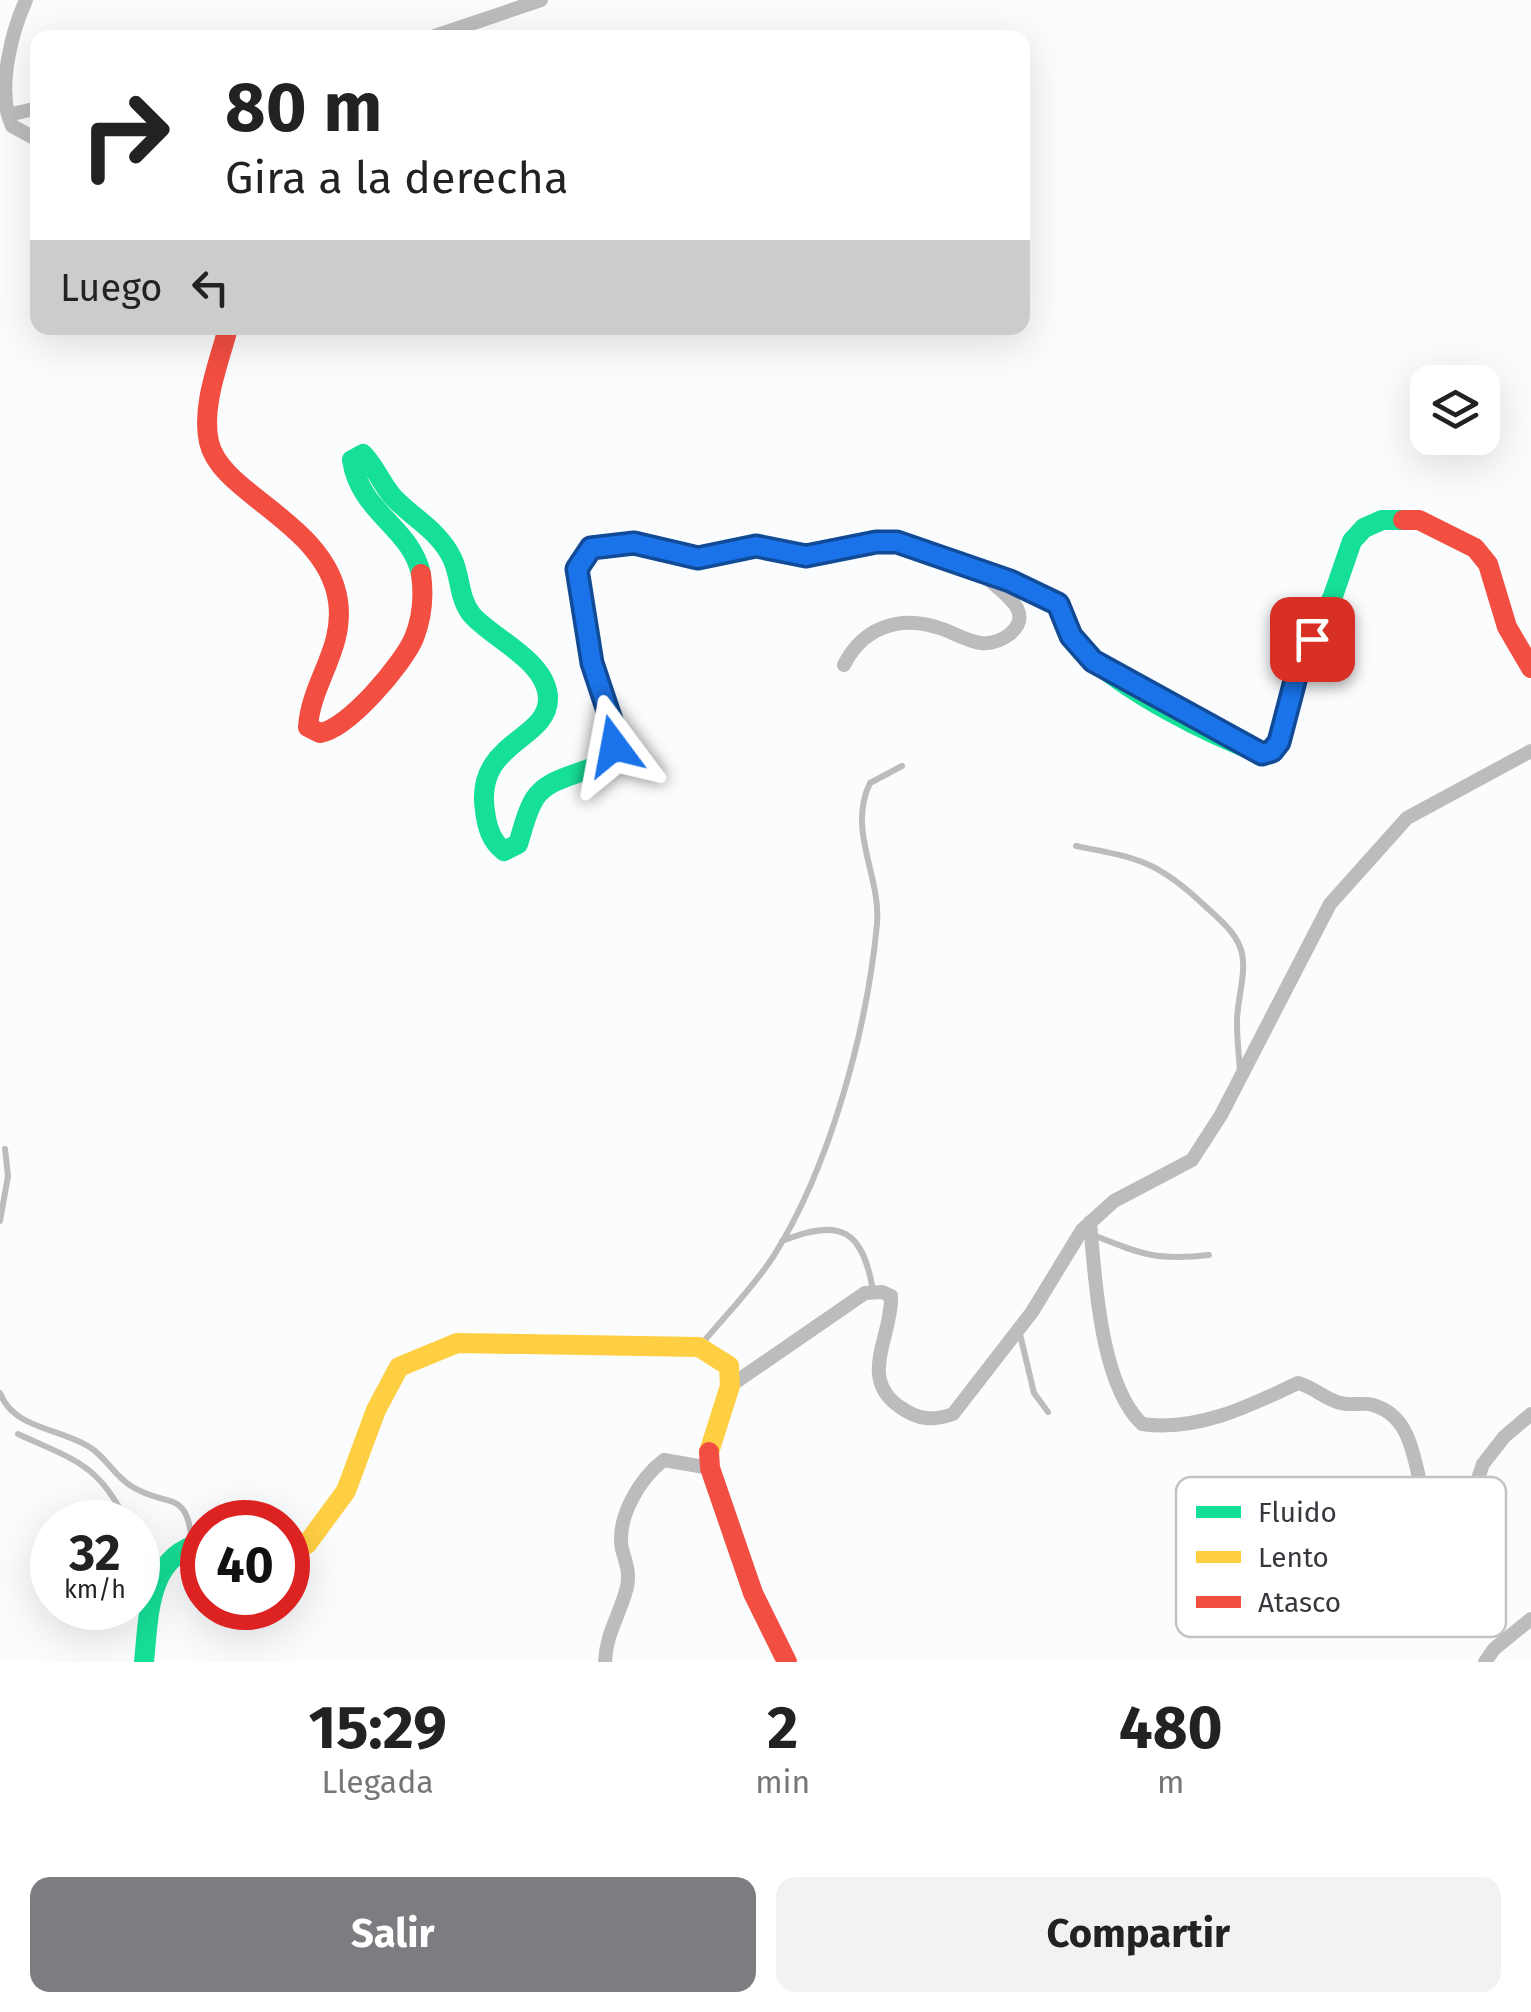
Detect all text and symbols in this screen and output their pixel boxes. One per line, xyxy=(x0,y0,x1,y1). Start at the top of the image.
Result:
text: 80 m xyxy=(225,66,382,150)
icon: right xyxy=(60,70,190,200)
text: Gira a la derecha xyxy=(225,151,568,205)
icon: left xyxy=(183,260,238,315)
text: Luego xyxy=(60,265,163,311)
map controls xyxy=(1410,365,1500,455)
button: layers xyxy=(1410,365,1500,455)
pin xyxy=(1270,597,1355,682)
icon: arrive xyxy=(1285,612,1340,667)
position arrow xyxy=(562,694,666,798)
legend xyxy=(1176,1477,1506,1637)
text: Fluido xyxy=(1258,1496,1337,1529)
speed limit sign: 40 xyxy=(180,1500,310,1630)
text: 32 xyxy=(69,1523,121,1583)
text: Lento xyxy=(1258,1541,1329,1574)
text: km/h xyxy=(64,1575,126,1605)
text: Atasco xyxy=(1258,1586,1341,1619)
text: 15:29 xyxy=(308,1692,447,1764)
text: 2 xyxy=(767,1692,798,1764)
text: 480 xyxy=(1119,1692,1223,1764)
text: Llegada xyxy=(321,1763,434,1801)
text: min xyxy=(755,1763,810,1801)
text: m xyxy=(1157,1763,1184,1801)
button: Salir xyxy=(30,1877,756,1992)
button: Compartir xyxy=(776,1877,1501,1992)

